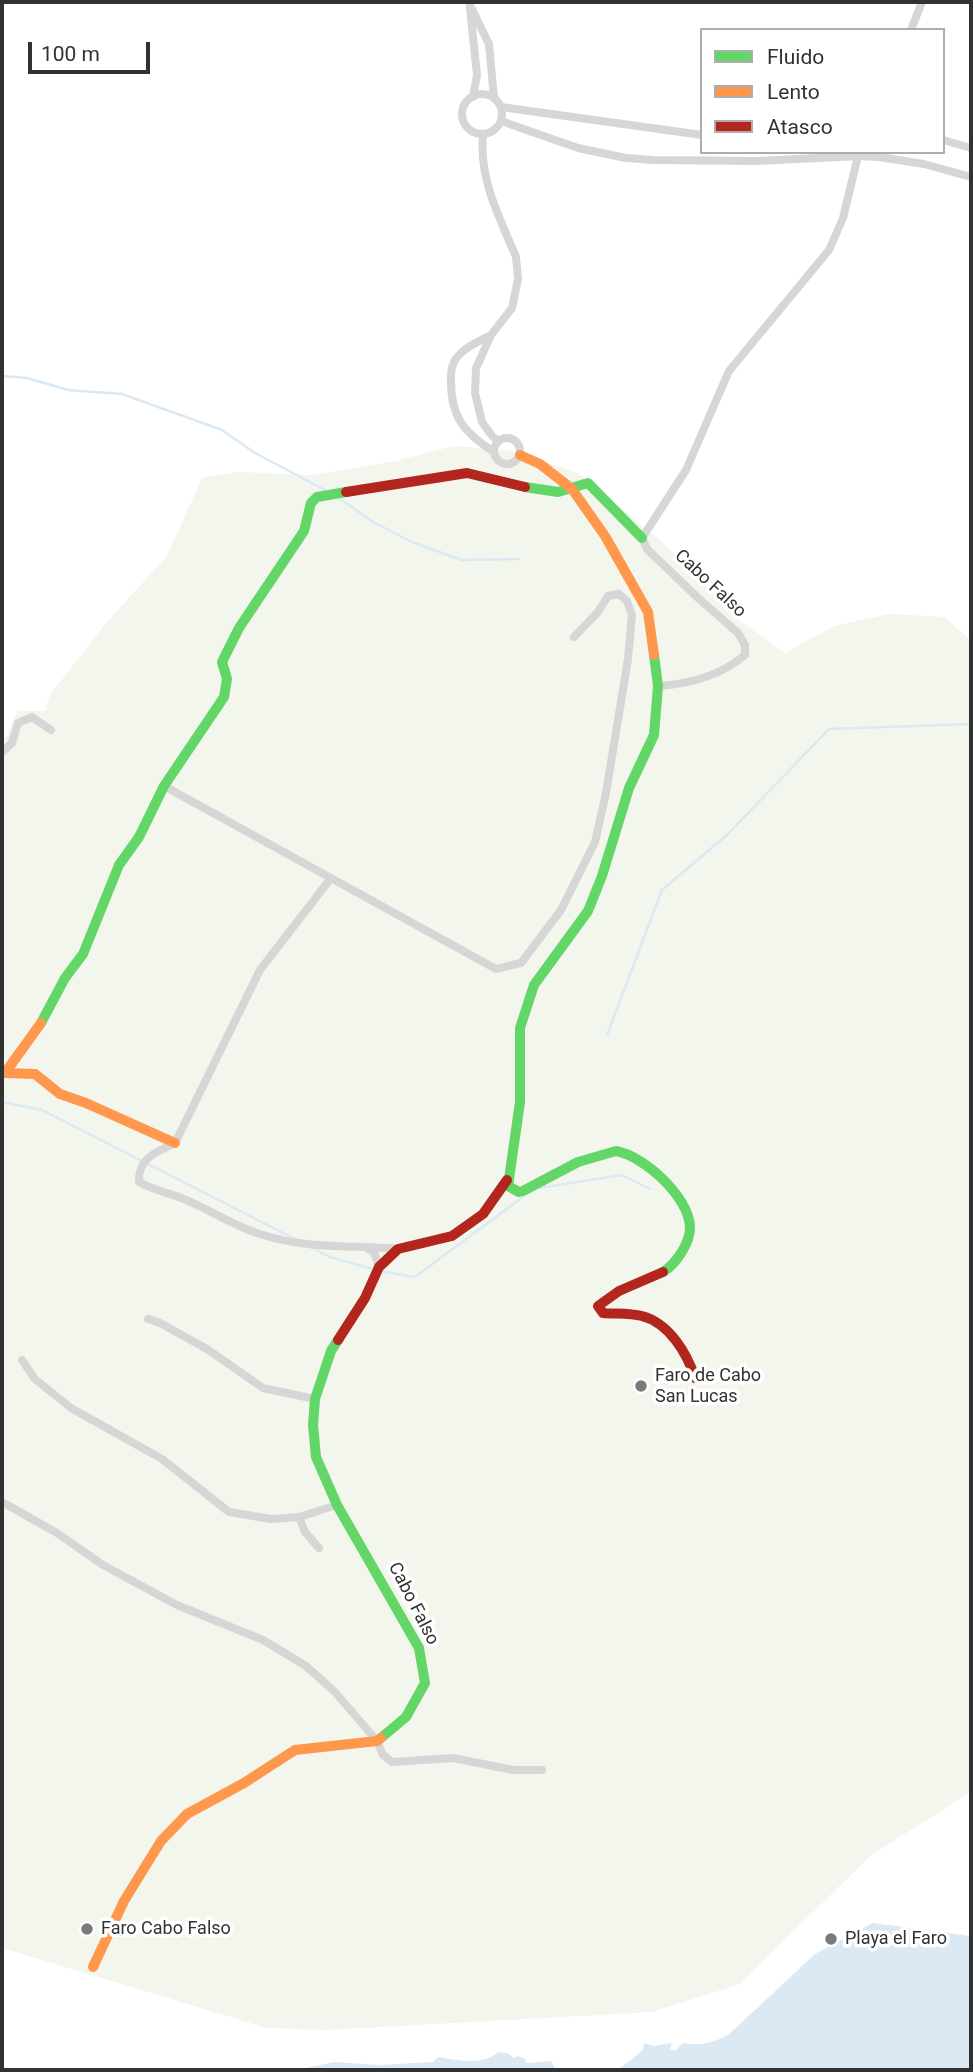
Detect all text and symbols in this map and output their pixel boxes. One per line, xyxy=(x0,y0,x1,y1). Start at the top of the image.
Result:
scale bar xyxy=(32,28,154,72)
legend xyxy=(700,28,945,154)
text: 100 m xyxy=(41,42,100,66)
text: Fluido xyxy=(767,45,824,69)
text: Lento xyxy=(767,80,820,104)
text: Atasco xyxy=(767,115,833,139)
street label: Cabo Falso xyxy=(670,546,750,622)
place label: Faro de Cabo San Lucas xyxy=(655,1365,761,1408)
marker: Faro de Cabo San Lucas xyxy=(633,1378,649,1394)
street label: Cabo Falso xyxy=(383,1559,443,1649)
place label: Faro Cabo Falso xyxy=(101,1918,231,1940)
marker: Faro Cabo Falso xyxy=(79,1921,95,1937)
place label: Playa el Faro xyxy=(845,1928,947,1950)
marker: Playa el Faro xyxy=(823,1931,839,1947)

